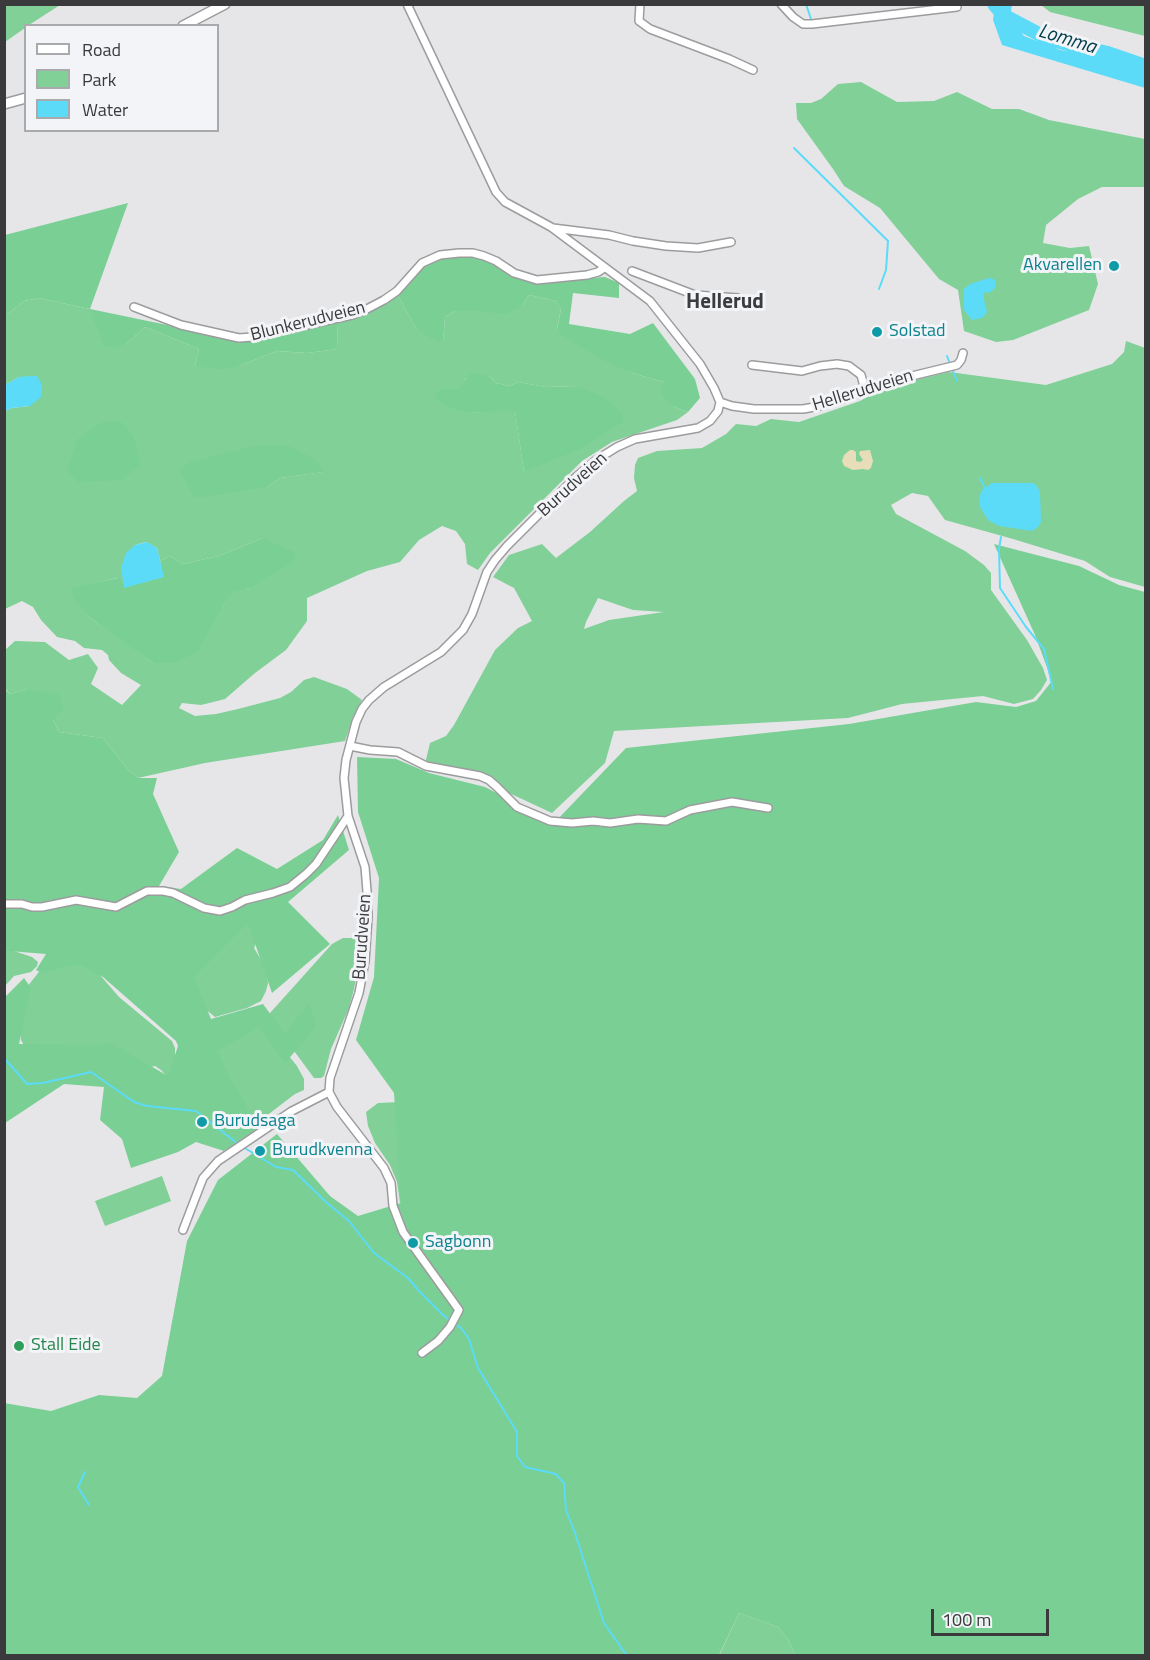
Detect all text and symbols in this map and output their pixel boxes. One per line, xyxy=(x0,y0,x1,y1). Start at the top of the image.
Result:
water label: Lomma xyxy=(1035,20,1099,60)
legend xyxy=(24,24,219,132)
text: Road xyxy=(82,36,121,63)
text: Park xyxy=(82,66,116,93)
text: Water xyxy=(82,96,128,123)
place label: Akvarellen xyxy=(1023,255,1102,277)
marker: Akvarellen xyxy=(1107,259,1121,273)
district label: Hellerud xyxy=(686,290,764,316)
street label: Blunkerudveien xyxy=(248,297,368,347)
place label: Solstad xyxy=(889,321,946,343)
marker: Solstad xyxy=(870,325,884,339)
street label: Hellerudveien xyxy=(810,365,916,417)
street label: Burudveien xyxy=(534,448,612,522)
street label: Burudveien xyxy=(349,893,377,981)
place label: Burudsaga xyxy=(214,1111,296,1133)
marker: Burudsaga xyxy=(195,1115,209,1129)
place label: Burudkvenna xyxy=(272,1140,373,1162)
marker: Burudkvenna xyxy=(253,1144,267,1158)
place label: Sagbonn xyxy=(425,1232,491,1254)
marker: Sagbonn xyxy=(406,1236,420,1250)
place label: Stall Eide xyxy=(31,1335,101,1357)
marker: Stall Eide xyxy=(12,1339,26,1353)
scale bar xyxy=(934,1597,1052,1635)
text: 100 m xyxy=(942,1606,991,1633)

